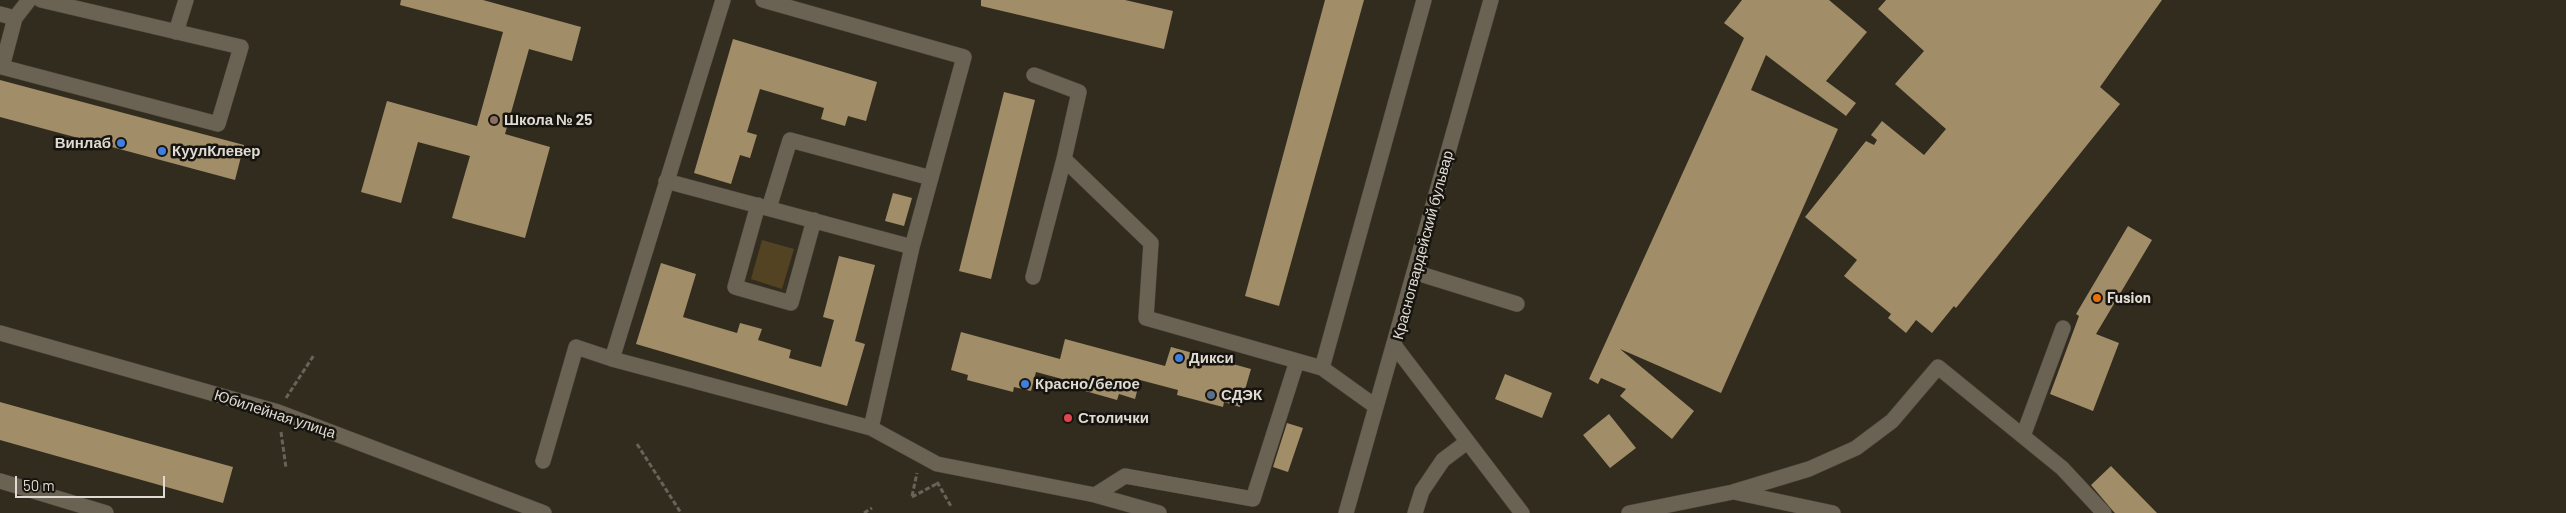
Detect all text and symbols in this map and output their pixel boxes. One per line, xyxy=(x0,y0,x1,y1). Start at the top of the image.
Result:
place label: Школа № 25 xyxy=(504,111,592,129)
marker: Школа № 25 xyxy=(488,114,500,126)
place label: Винлаб xyxy=(55,134,111,152)
marker: Винлаб xyxy=(115,137,127,149)
place label: КуулКлевер xyxy=(172,142,261,160)
marker: КуулКлевер xyxy=(156,145,168,157)
street label: Красногвардейский бульвар xyxy=(1389,149,1457,341)
place label: Fusion xyxy=(2107,289,2151,307)
marker: Fusion xyxy=(2091,292,2103,304)
place label: Дикси xyxy=(1189,349,1234,367)
marker: Дикси xyxy=(1173,352,1185,364)
place label: Красно/белое xyxy=(1035,375,1140,393)
marker: Красно/белое xyxy=(1019,378,1031,390)
street label: Юбилейная улица xyxy=(212,386,338,442)
place label: СДЭК xyxy=(1221,386,1262,404)
marker: СДЭК xyxy=(1205,389,1217,401)
place label: Столички xyxy=(1078,409,1149,427)
marker: Столички xyxy=(1062,412,1074,424)
scale bar xyxy=(18,466,168,498)
text: 50 m xyxy=(23,476,55,494)

